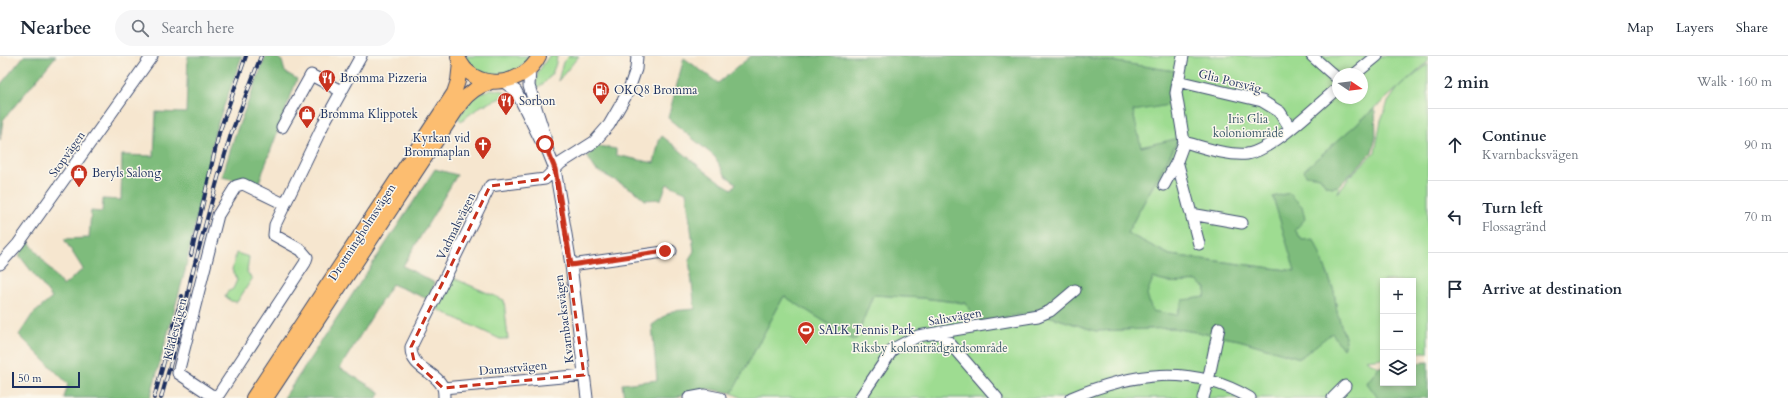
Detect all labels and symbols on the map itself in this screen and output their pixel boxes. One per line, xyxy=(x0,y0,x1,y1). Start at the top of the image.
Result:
street label: Glia Porsväg xyxy=(1197,65,1263,97)
restaurant icon: Bromma Pizzeria xyxy=(317,68,337,93)
north arrow xyxy=(1332,68,1368,104)
place label: Bromma Pizzeria xyxy=(340,70,428,86)
fuel station icon: OKQ8 Bromma xyxy=(591,80,611,105)
place label: OKQ8 Bromma xyxy=(614,82,698,98)
restaurant icon: Sorbon xyxy=(496,91,516,116)
place label: Sorbon xyxy=(519,93,556,109)
shop icon: Bromma Klippotek xyxy=(297,104,317,129)
place label: Bromma Klippotek xyxy=(320,106,419,122)
park label: Iris Glia koloniområde xyxy=(1213,111,1283,141)
street label: Stopvägen xyxy=(45,128,89,180)
place label: Kyrkan vid Brommaplan xyxy=(404,130,471,160)
church icon: Kyrkan vid Brommaplan xyxy=(473,135,493,160)
route start xyxy=(536,135,554,153)
shop icon: Beryls Salong xyxy=(69,163,89,188)
place label: Beryls Salong xyxy=(92,165,161,181)
street label: Drottningholmsvägen xyxy=(325,180,399,284)
street label: Vadmalsvägen xyxy=(433,189,479,262)
route end xyxy=(656,242,674,260)
street label: Kvarnbacksvägen xyxy=(551,274,577,364)
street label: Klädesvägen xyxy=(160,296,190,362)
street label: Salixvägen xyxy=(927,304,983,330)
sports icon: SALK Tennis Park xyxy=(796,320,816,345)
place label: SALK Tennis Park xyxy=(819,322,915,338)
park label: Riksby koloniträdgårdsområde xyxy=(852,340,1008,356)
street label: Damastvägen xyxy=(478,357,548,379)
scale bar xyxy=(12,370,80,389)

